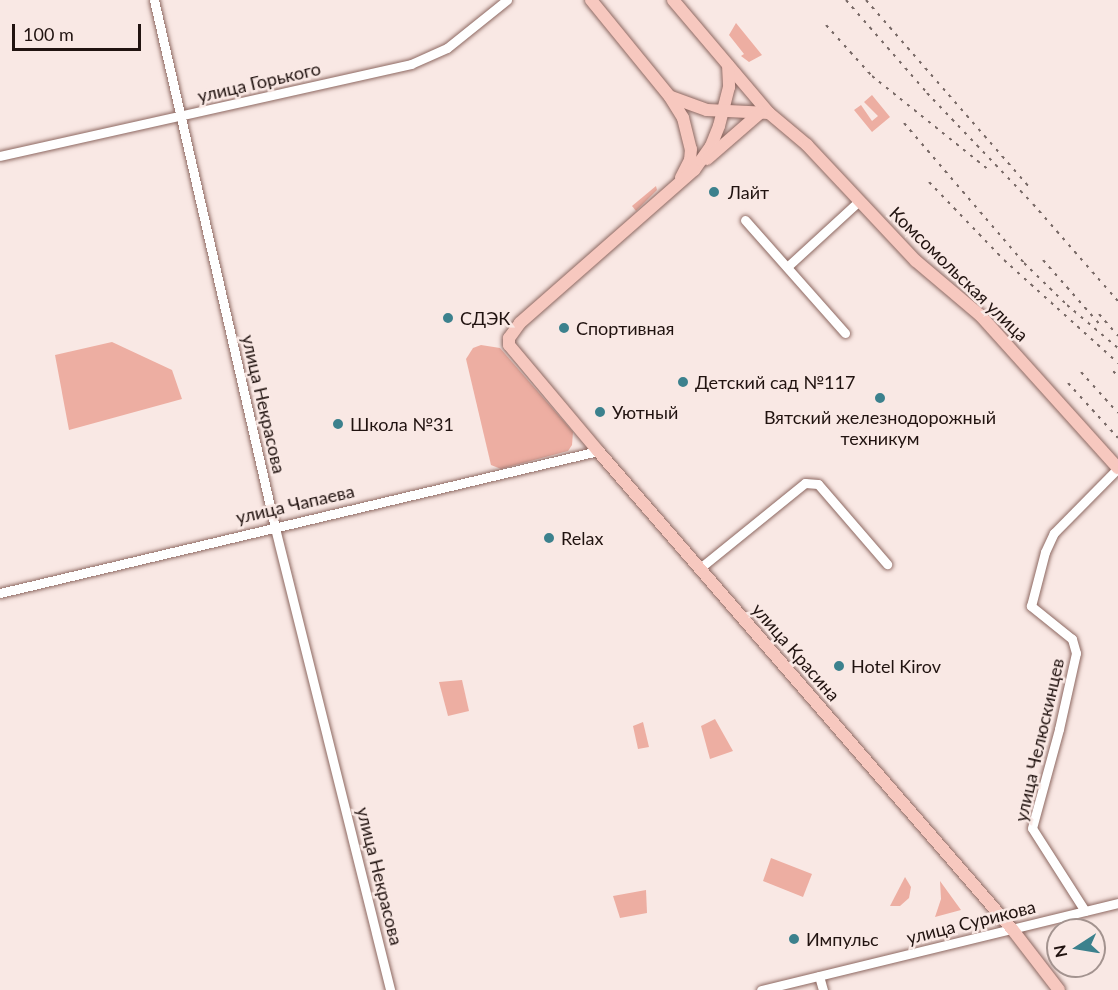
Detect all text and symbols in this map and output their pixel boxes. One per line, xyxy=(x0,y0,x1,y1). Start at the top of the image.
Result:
scale bar xyxy=(15,12,144,50)
text: 100 m xyxy=(23,23,74,45)
street label: улица Горького xyxy=(195,57,323,107)
place label: Лайт xyxy=(728,181,769,203)
marker: Лайт xyxy=(705,183,723,201)
street label: Комсомольская улица xyxy=(885,202,1033,346)
place label: СДЭК xyxy=(460,307,510,329)
marker: СДЭК xyxy=(441,311,455,325)
place label: Спортивная xyxy=(576,317,674,339)
marker: Спортивная xyxy=(557,321,571,335)
street label: улица Некрасова xyxy=(238,333,290,475)
place label: Детский сад №117 xyxy=(695,371,855,393)
marker: Детский сад №117 xyxy=(676,375,690,389)
marker: Вятский железнодорожный техникум xyxy=(873,391,887,405)
place label: Уютный xyxy=(612,401,678,423)
marker: Уютный xyxy=(593,405,607,419)
place label: Вятский железнодорожный техникум xyxy=(764,407,996,450)
place label: Школа №31 xyxy=(350,413,454,435)
marker: Школа №31 xyxy=(331,417,345,431)
street label: улица Чапаева xyxy=(234,480,356,528)
place label: Relax xyxy=(561,527,603,549)
marker: Relax xyxy=(542,531,556,545)
street label: улица Красина xyxy=(748,599,844,705)
place label: Hotel Kirov xyxy=(851,655,941,677)
street label: улица Челюскинцев xyxy=(1010,656,1068,824)
marker: Hotel Kirov xyxy=(832,659,846,673)
street label: улица Некрасова xyxy=(352,805,408,947)
street label: улица Сурикова xyxy=(904,896,1038,948)
north arrow xyxy=(1046,918,1106,978)
place label: Импульс xyxy=(806,928,879,950)
marker: Импульс xyxy=(787,932,801,946)
text: N xyxy=(1049,943,1070,959)

